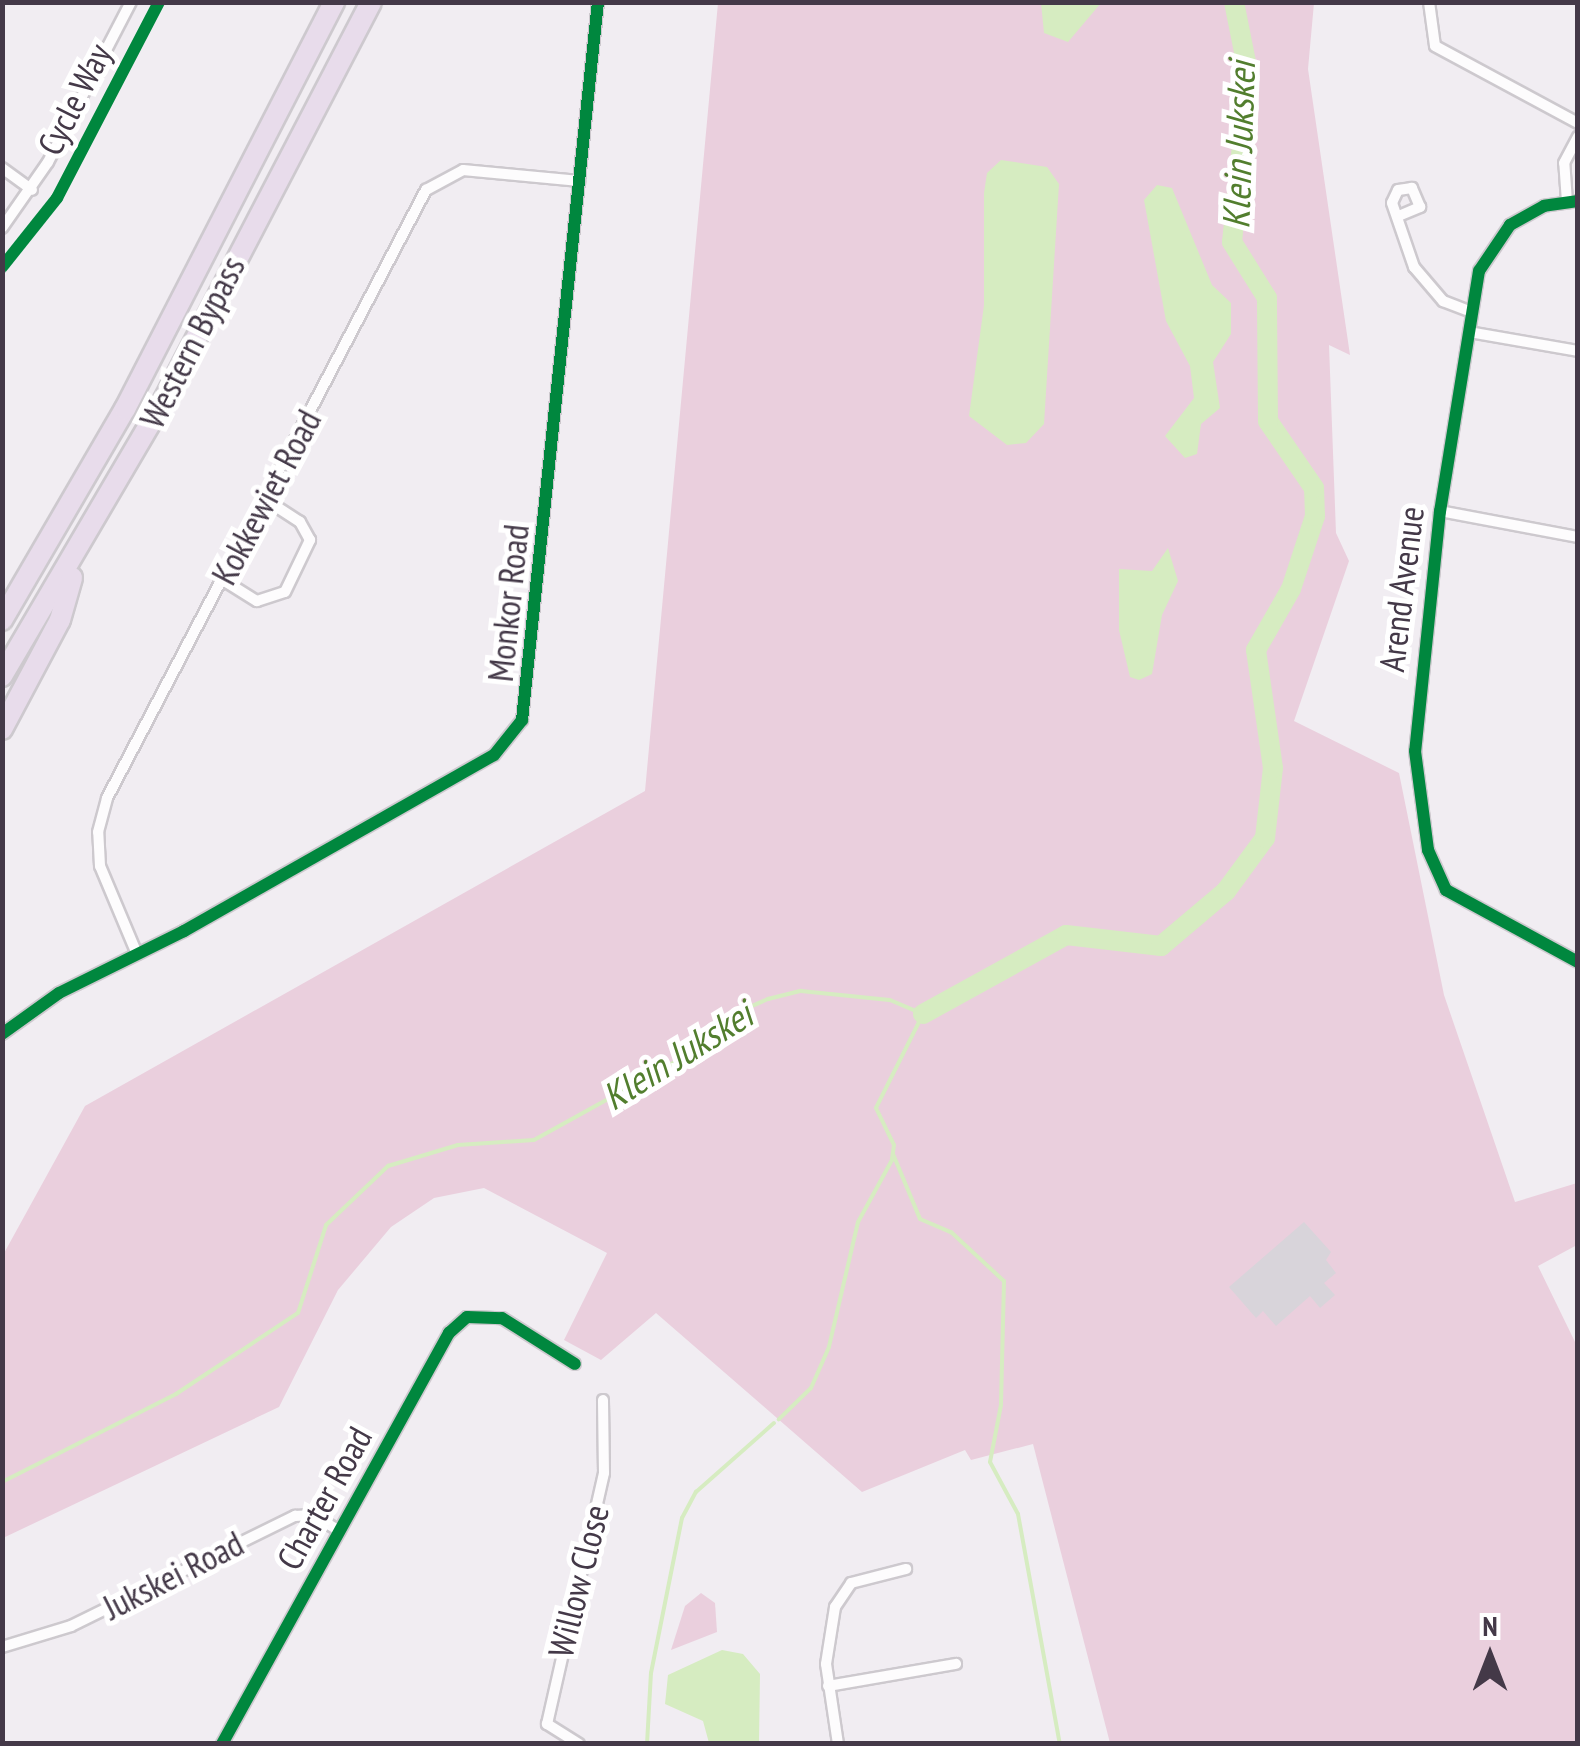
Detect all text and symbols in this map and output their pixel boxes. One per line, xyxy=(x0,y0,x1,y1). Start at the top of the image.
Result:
street label: Cycle Way xyxy=(28,36,120,162)
water label: Klein Jukskei xyxy=(1212,60,1264,230)
street label: Western Bypass xyxy=(131,249,253,435)
street label: Kokkewiet Road xyxy=(203,403,329,591)
street label: Arend Avenue xyxy=(1370,504,1432,674)
street label: Monkor Road xyxy=(479,522,537,684)
water label: Klein Jukskei xyxy=(594,991,760,1119)
street label: Charter Road xyxy=(268,1419,380,1577)
street label: Willow Close xyxy=(539,1500,617,1662)
street label: Jukskei Road xyxy=(96,1522,250,1628)
north arrow xyxy=(1440,1606,1540,1706)
text: N xyxy=(1482,1607,1498,1644)

